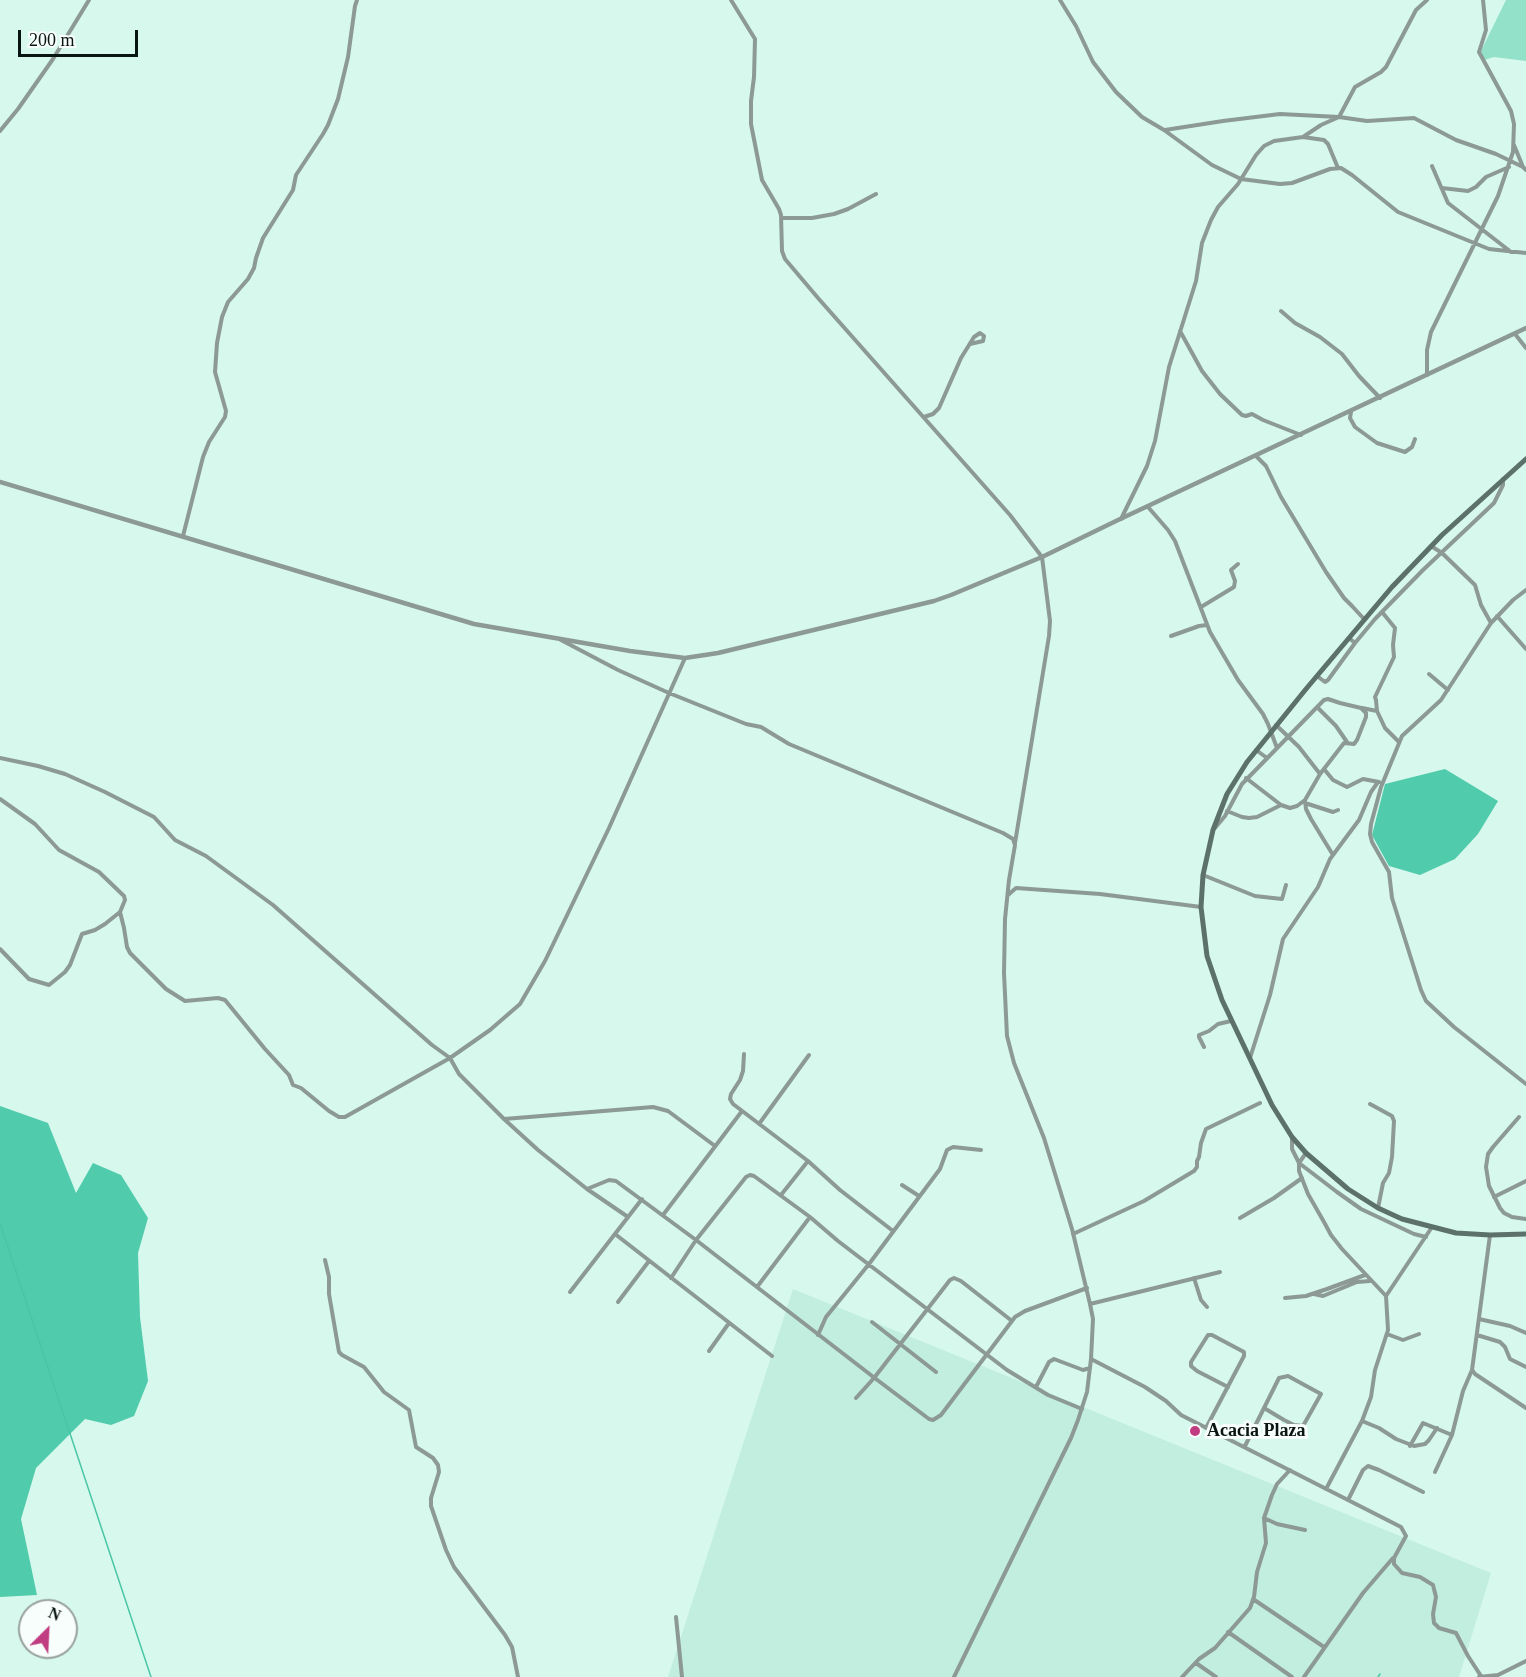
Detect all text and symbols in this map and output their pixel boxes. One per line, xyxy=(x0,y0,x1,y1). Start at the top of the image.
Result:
scale bar xyxy=(21,18,141,56)
text: 200 m xyxy=(29,30,75,50)
place label: Acacia Plaza xyxy=(1207,1420,1305,1442)
marker: Acacia Plaza xyxy=(1188,1424,1202,1438)
north arrow xyxy=(18,1599,78,1659)
text: N xyxy=(46,1604,63,1624)

